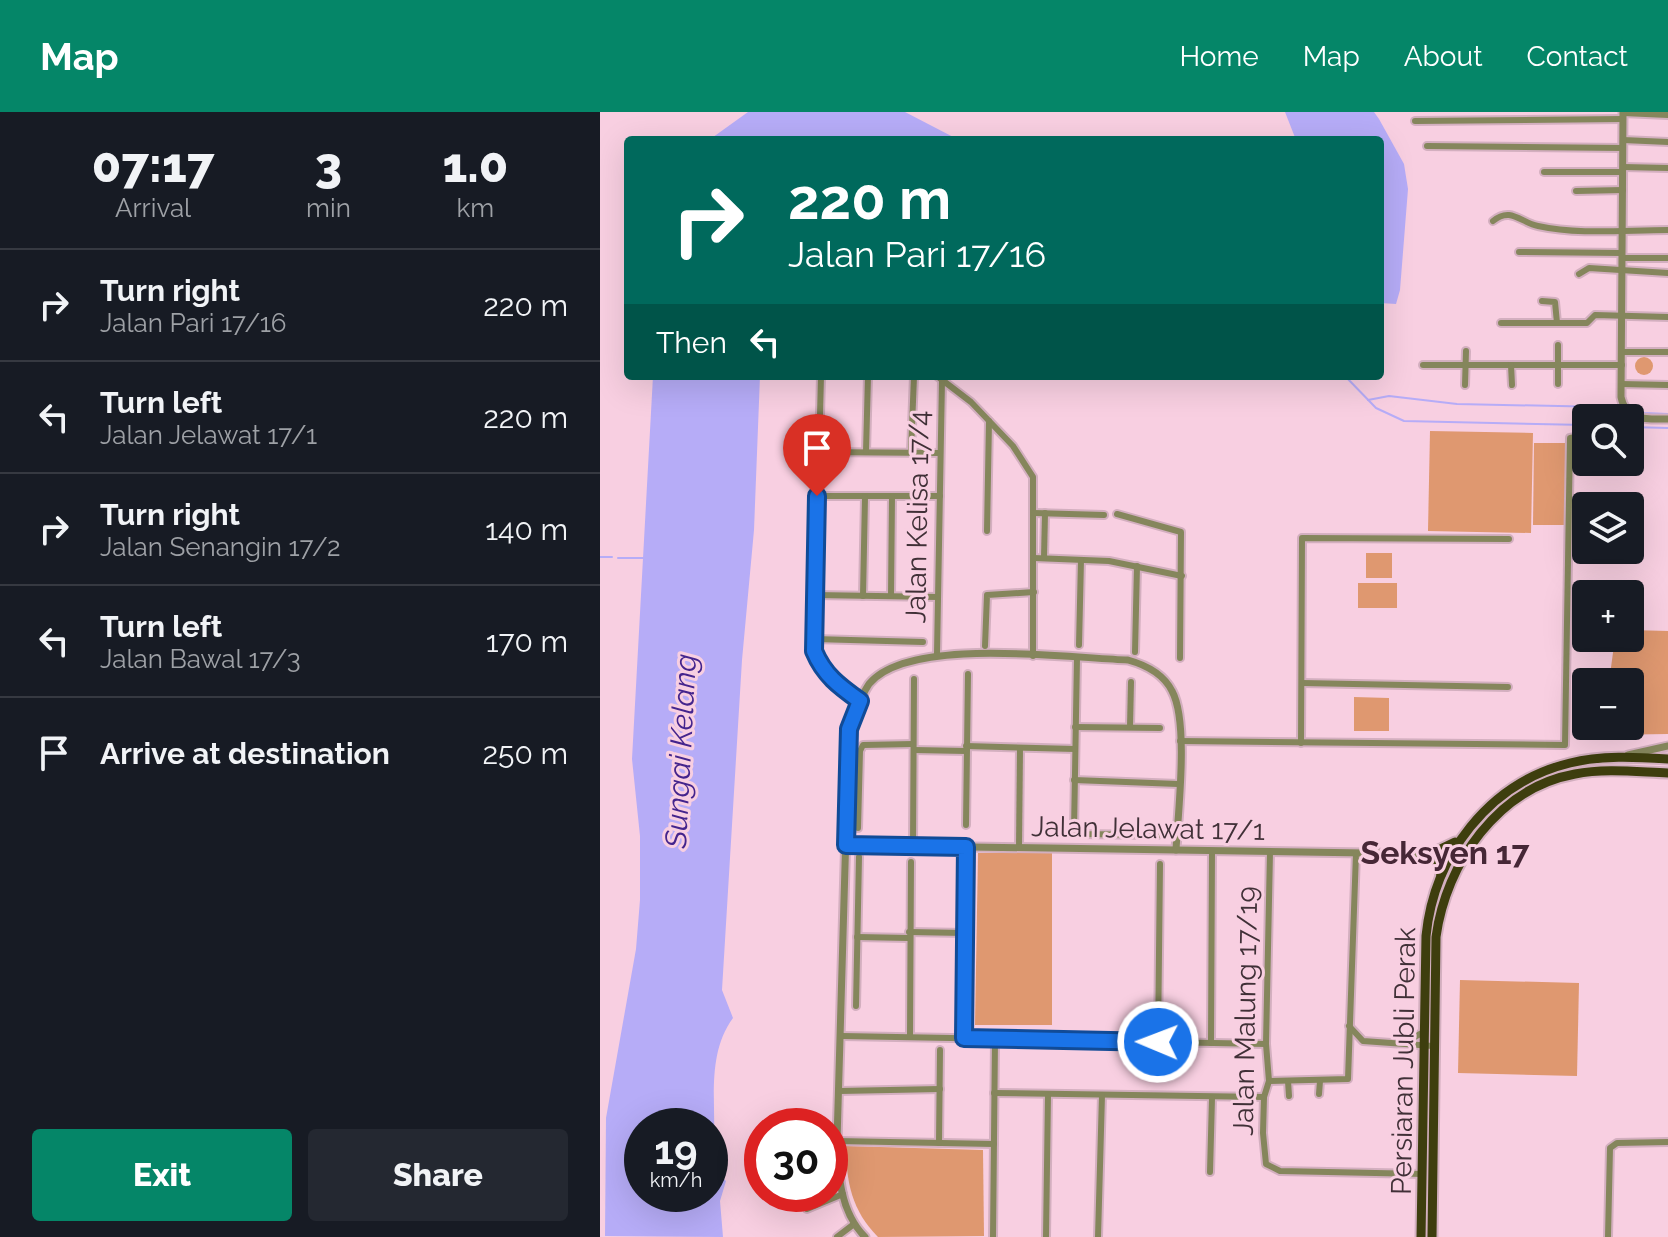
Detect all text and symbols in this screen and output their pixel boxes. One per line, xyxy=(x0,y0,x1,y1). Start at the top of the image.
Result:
text: Map xyxy=(40,34,119,79)
text: Home xyxy=(1179,40,1259,73)
text: Map xyxy=(1303,40,1360,73)
text: About xyxy=(1404,40,1483,73)
text: Contact xyxy=(1527,40,1628,73)
text: 07:17 xyxy=(92,137,214,193)
text: 3 xyxy=(315,137,342,193)
text: 1.0 xyxy=(443,137,508,193)
text: 220 m xyxy=(788,166,951,232)
icon: right xyxy=(656,168,760,272)
text: Arrival xyxy=(115,193,191,223)
text: min xyxy=(306,193,351,223)
text: km xyxy=(457,193,494,223)
text: Jalan Pari 17/16 xyxy=(788,233,1046,275)
text: Turn right xyxy=(100,273,240,308)
icon: right xyxy=(32,283,76,327)
text: 220 m xyxy=(483,288,568,323)
text: Jalan Pari 17/16 xyxy=(100,308,287,338)
icon: left xyxy=(743,320,787,364)
text: Then xyxy=(656,325,727,360)
text: Turn left xyxy=(100,385,222,420)
icon: left xyxy=(32,395,76,439)
text: 220 m xyxy=(483,400,568,435)
map controls xyxy=(1572,404,1644,740)
button: search xyxy=(1572,404,1644,476)
street label: Jalan Kelisa 17/4 xyxy=(899,410,936,624)
pin xyxy=(783,414,851,496)
text: Jalan Jelawat 17/1 xyxy=(100,420,317,450)
icon: arrive xyxy=(795,426,839,470)
button: layers xyxy=(1572,492,1644,564)
text: Turn right xyxy=(100,497,240,532)
icon: right xyxy=(32,507,76,551)
text: 140 m xyxy=(485,512,568,547)
text: Jalan Senangin 17/2 xyxy=(100,532,341,562)
button: + xyxy=(1572,580,1644,652)
text: Turn left xyxy=(100,609,222,644)
icon: left xyxy=(32,619,76,663)
text: 170 m xyxy=(486,624,568,659)
text: Jalan Bawal 17/3 xyxy=(100,644,301,674)
water label: Sungai Kelang xyxy=(658,653,703,850)
button: − xyxy=(1572,668,1644,740)
icon: arrive xyxy=(32,731,76,775)
text: Arrive at destination xyxy=(100,736,390,771)
text: 250 m xyxy=(482,736,568,771)
street label: Jalan Jelawat 17/1 xyxy=(1031,810,1265,847)
district label: Seksyen 17 xyxy=(1361,834,1529,871)
street label: Jalan Malung 17/19 xyxy=(1227,886,1264,1136)
street label: Persiaran Jubli Perak xyxy=(1385,927,1422,1195)
position arrow xyxy=(1116,1000,1200,1084)
speed limit sign: 30 xyxy=(744,1108,848,1212)
text: 19 xyxy=(654,1126,698,1173)
button: Exit xyxy=(32,1129,292,1221)
button: Share xyxy=(308,1129,568,1221)
text: km/h xyxy=(650,1168,702,1192)

